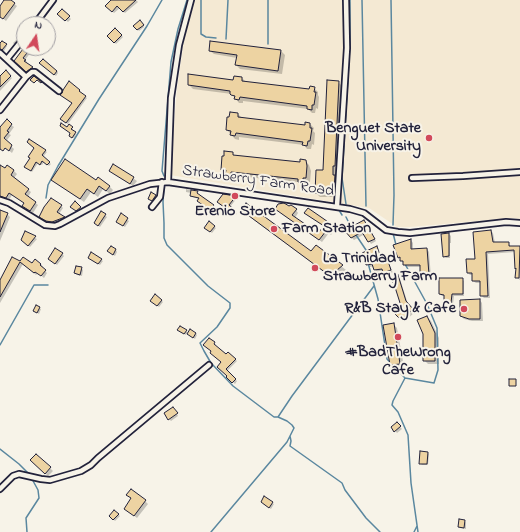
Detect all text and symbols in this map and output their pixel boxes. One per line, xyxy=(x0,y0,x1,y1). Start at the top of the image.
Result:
north arrow xyxy=(16,16,56,56)
text: N xyxy=(33,17,44,34)
place label: Benguet State University xyxy=(325,119,421,157)
marker: Benguet State University xyxy=(424,133,434,143)
street label: Strawberry Farm Road xyxy=(181,162,335,202)
marker: Erenio Store xyxy=(230,191,240,201)
place label: Erenio Store xyxy=(194,202,276,222)
place label: Farm Station xyxy=(282,219,371,239)
marker: Farm Station xyxy=(269,224,279,234)
place label: La Trinidad Strawberry Farm xyxy=(323,249,437,287)
marker: La Trinidad Strawberry Farm xyxy=(310,263,320,273)
place label: R&B Stay & Cafe xyxy=(345,299,456,319)
marker: R&B Stay & Cafe xyxy=(459,304,469,314)
marker: #BadTheWrong Cafe xyxy=(393,332,403,342)
place label: #BadTheWrong Cafe xyxy=(345,343,451,381)

